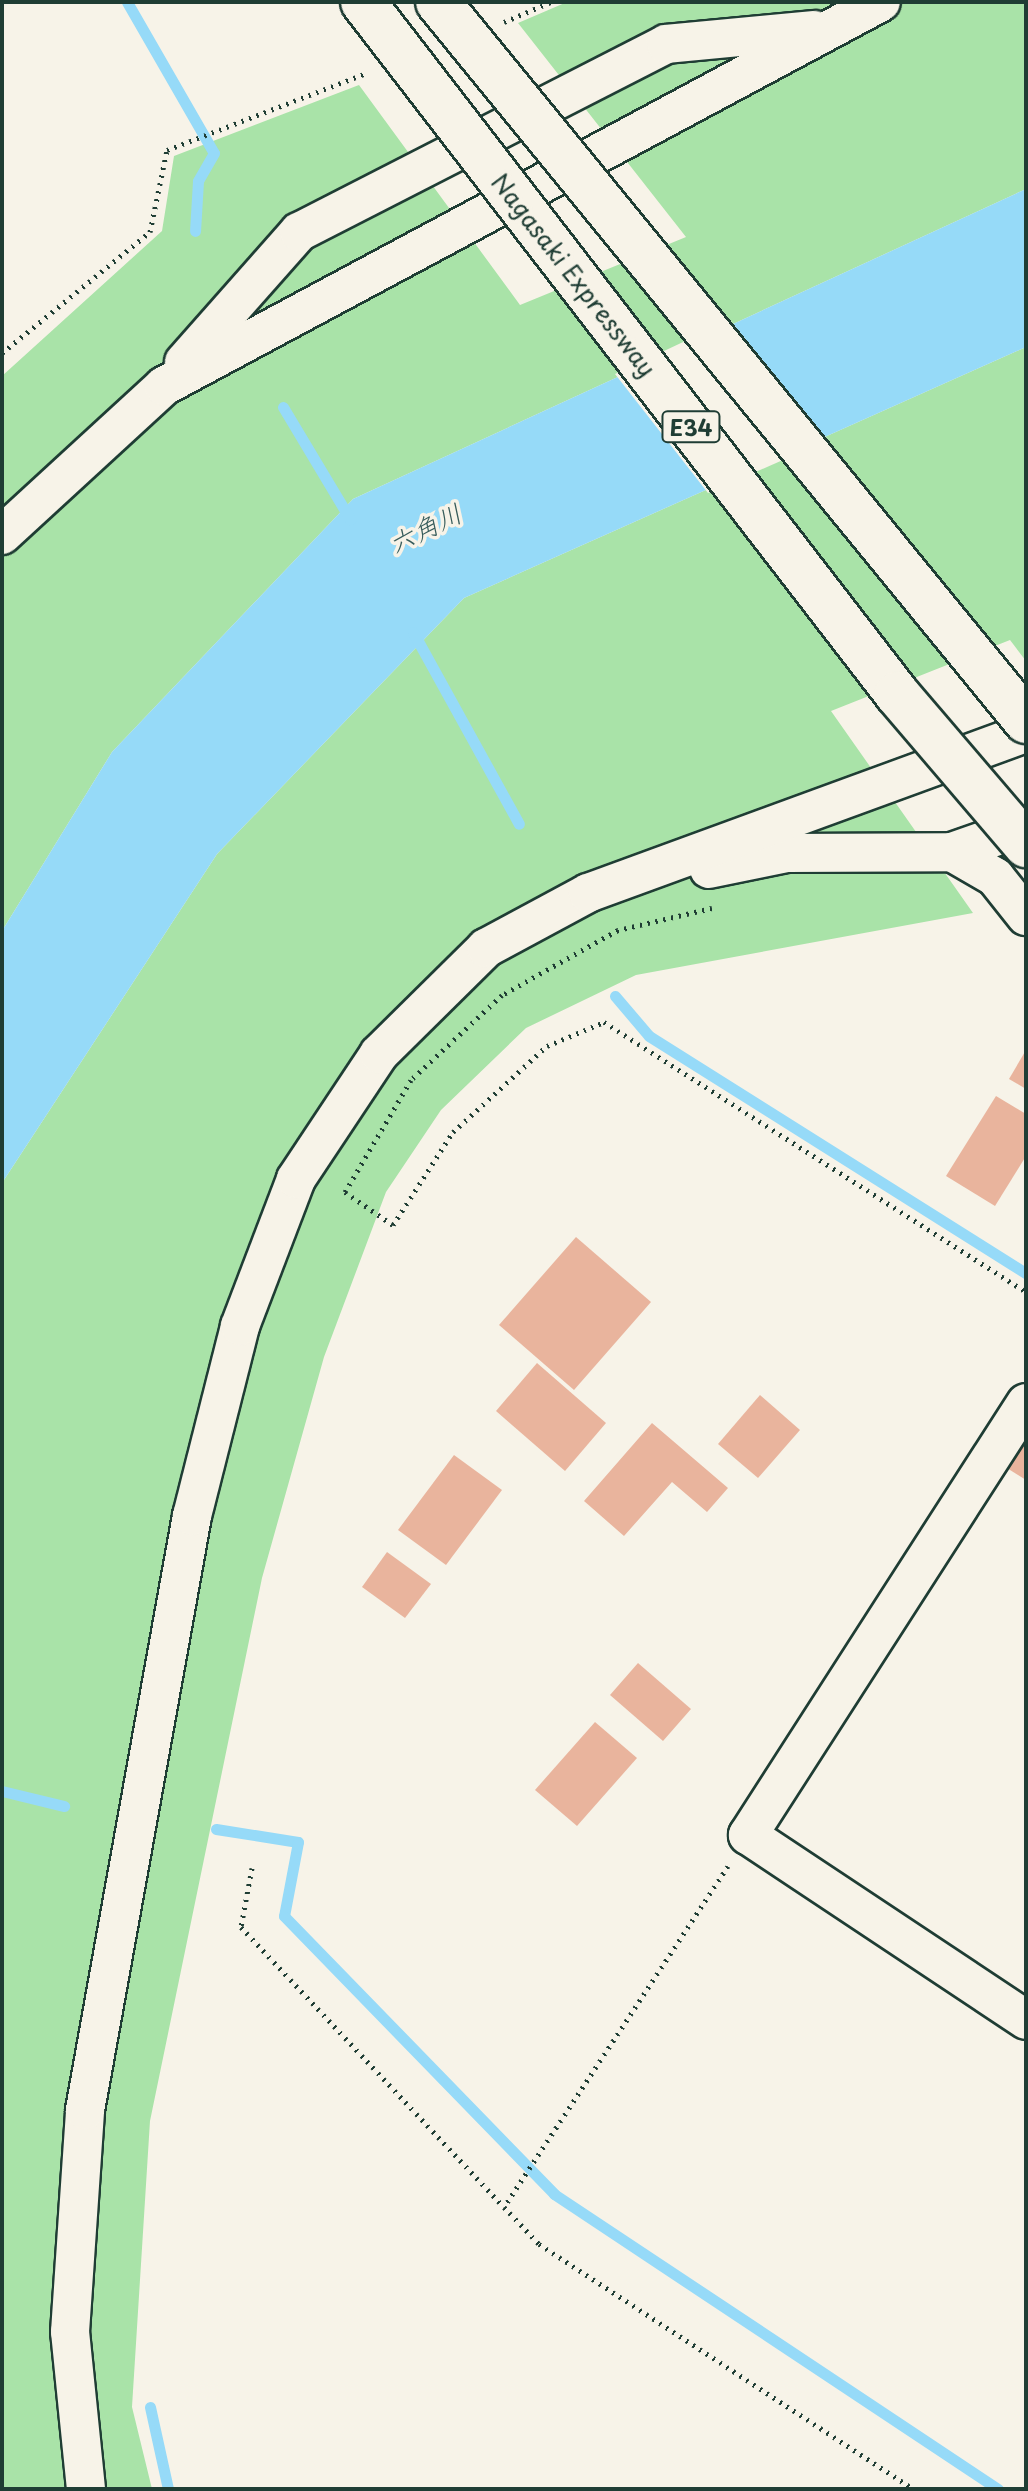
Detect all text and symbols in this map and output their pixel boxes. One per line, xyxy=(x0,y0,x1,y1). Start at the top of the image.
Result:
street label: Nagasaki Expressway xyxy=(485,167,663,383)
road number: E34 xyxy=(661,409,721,445)
water label: 六角川 xyxy=(383,497,467,559)

